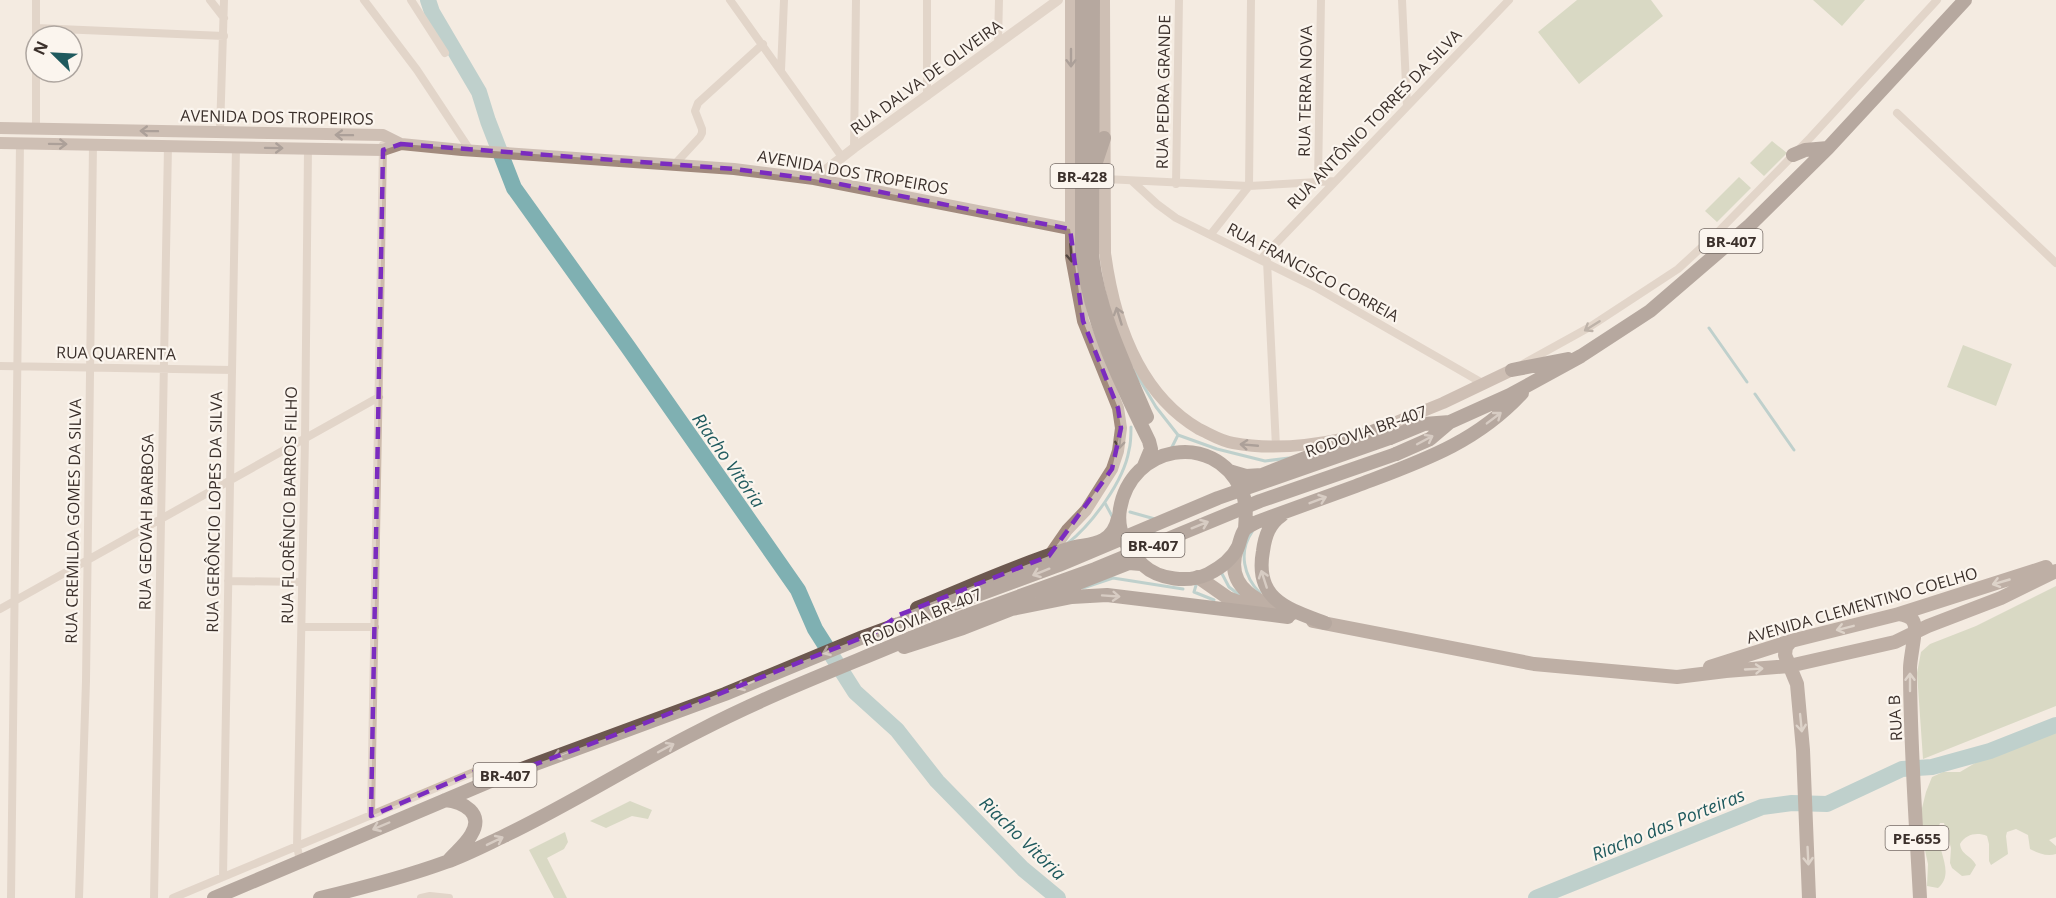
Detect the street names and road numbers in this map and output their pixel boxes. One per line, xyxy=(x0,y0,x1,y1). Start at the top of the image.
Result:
street label: RUA DALVA DE OLIVEIRA xyxy=(846,14,1007,140)
street label: RUA PEDRA GRANDE xyxy=(1151,15,1175,169)
street label: RUA ANTÔNIO TORRES DA SILVA xyxy=(1282,24,1467,214)
street label: RUA TERRA NOVA xyxy=(1293,24,1317,157)
street label: AVENIDA DOS TROPEIROS xyxy=(180,104,374,130)
street label: AVENIDA DOS TROPEIROS xyxy=(756,144,950,200)
road number: BR-428 xyxy=(1050,164,1114,188)
street label: RUA FRANCISCO CORREIA xyxy=(1223,217,1404,327)
road number: BR-407 xyxy=(1700,229,1762,253)
street label: RUA QUARENTA xyxy=(56,341,177,365)
street label: RUA FLORÊNCIO BARROS FILHO xyxy=(276,386,302,624)
street label: RUA GERÔNCIO LOPES DA SILVA xyxy=(201,390,227,633)
street label: RUA CREMILDA GOMES DA SILVA xyxy=(60,397,86,644)
street label: RODOVIA BR-407 xyxy=(1302,400,1430,462)
street label: RUA GEOVAH BARBOSA xyxy=(133,433,159,610)
road number: BR-407 xyxy=(1122,533,1184,557)
street label: AVENIDA CLEMENTINO COELHO xyxy=(1744,561,1980,649)
street label: RODOVIA BR-407 xyxy=(859,583,985,651)
street label: RUA B xyxy=(1883,694,1907,742)
road number: BR-407 xyxy=(474,763,536,787)
road number: PE-655 xyxy=(1886,826,1948,850)

